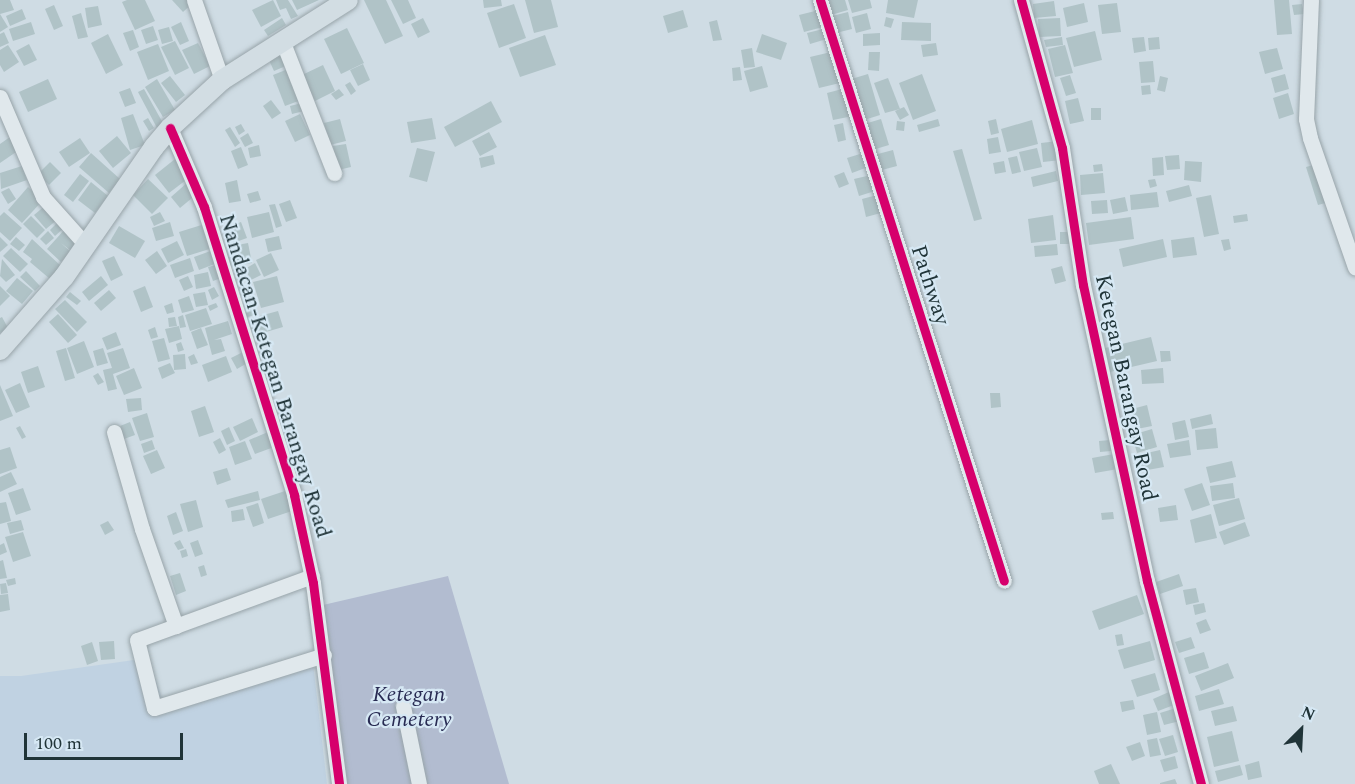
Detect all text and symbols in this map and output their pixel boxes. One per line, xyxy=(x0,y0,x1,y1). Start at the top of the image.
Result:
street label: Nandacan-Ketegan Barangay Road xyxy=(213,211,337,541)
street label: Pathway xyxy=(905,242,955,328)
street label: Ketegan Barangay Road xyxy=(1089,272,1163,504)
park label: Ketegan Cemetery xyxy=(366,681,452,732)
north arrow xyxy=(1271,700,1331,760)
text: N xyxy=(1297,700,1319,727)
scale bar xyxy=(27,721,186,759)
text: 100 m xyxy=(35,730,82,757)

